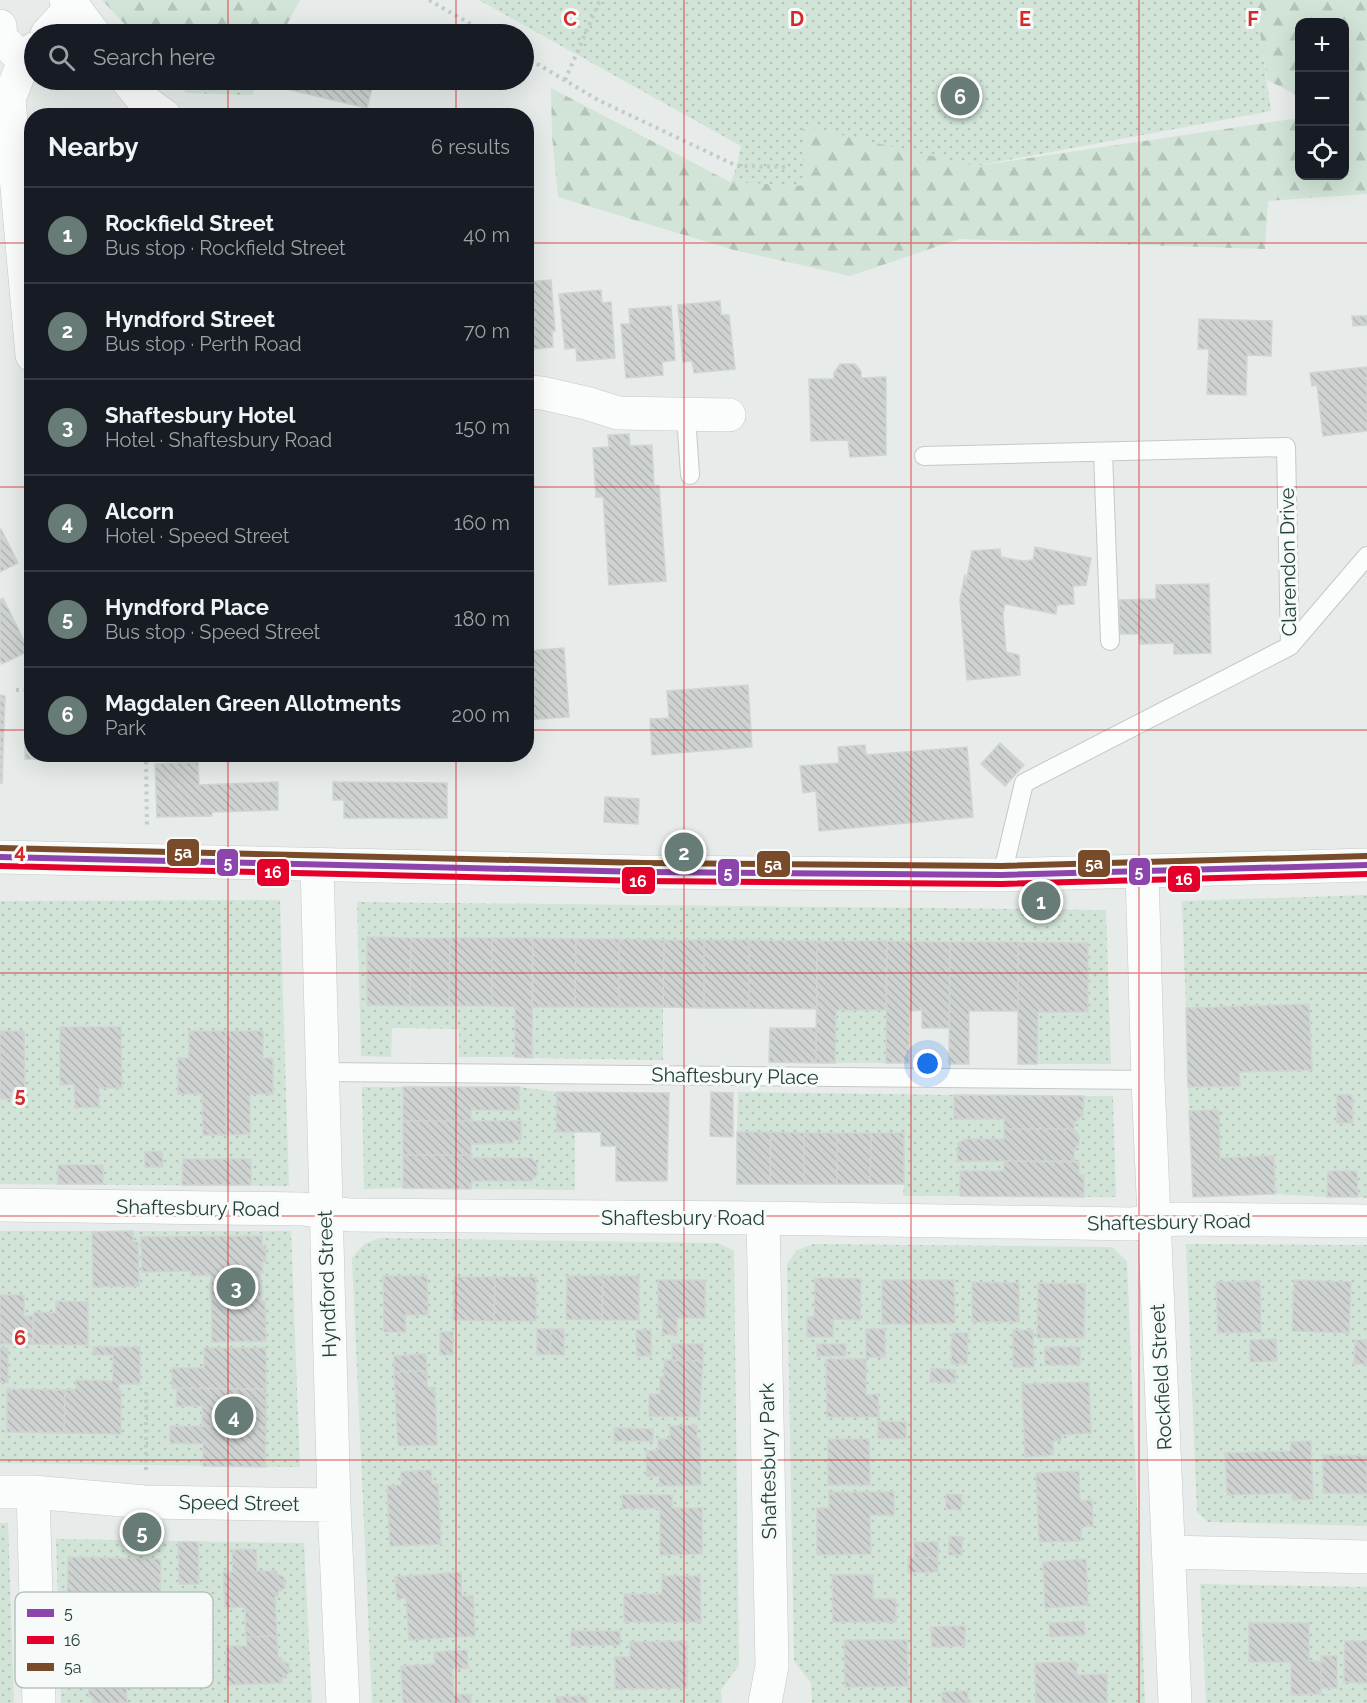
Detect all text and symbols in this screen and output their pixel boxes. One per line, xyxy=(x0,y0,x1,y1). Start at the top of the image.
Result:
text: C xyxy=(563,7,577,31)
text: D xyxy=(790,7,804,31)
text: E xyxy=(1019,7,1031,31)
text: F xyxy=(1247,7,1259,31)
map controls xyxy=(1295,18,1349,180)
button: + xyxy=(1295,18,1349,72)
search box xyxy=(24,24,534,90)
icon: search xyxy=(45,41,78,74)
text: Search here xyxy=(93,44,215,70)
button: − xyxy=(1295,72,1349,126)
pin: 6 xyxy=(940,74,980,118)
button: locate xyxy=(1295,126,1349,180)
text: Nearby xyxy=(48,132,138,162)
text: 6 results xyxy=(431,135,510,159)
text: Rockfield Street xyxy=(105,210,274,236)
text: 1 xyxy=(63,223,72,247)
text: 40 m xyxy=(463,223,510,247)
text: Bus stop · Rockfield Street xyxy=(105,236,346,260)
text: Hyndford Street xyxy=(105,306,275,332)
text: 2 xyxy=(62,319,73,343)
text: 70 m xyxy=(464,319,510,343)
text: Bus stop · Perth Road xyxy=(105,332,302,356)
text: Shaftesbury Hotel xyxy=(105,402,295,428)
text: 3 xyxy=(62,415,73,439)
text: 150 m xyxy=(455,415,510,439)
text: Hotel · Shaftesbury Road xyxy=(105,428,332,452)
street label: Clarendon Drive xyxy=(1275,487,1301,637)
text: Alcorn xyxy=(105,498,174,524)
text: 4 xyxy=(62,511,73,535)
text: 160 m xyxy=(454,511,510,535)
text: Hotel · Speed Street xyxy=(105,524,289,548)
text: Hyndford Place xyxy=(105,594,269,620)
text: 5 xyxy=(62,607,73,631)
text: 180 m xyxy=(454,607,510,631)
text: Bus stop · Speed Street xyxy=(105,620,320,644)
text: Magdalen Green Allotments xyxy=(105,690,401,716)
text: 6 xyxy=(61,703,74,727)
text: 200 m xyxy=(452,703,510,727)
text: Park xyxy=(105,716,146,740)
pin: 2 xyxy=(664,830,704,874)
line badge: 5a xyxy=(166,838,200,867)
text: 4 xyxy=(14,839,26,863)
text: 5a xyxy=(174,843,192,862)
line badge: 5 xyxy=(216,848,239,877)
line badge: 5a xyxy=(1077,849,1111,878)
line badge: 5a xyxy=(756,850,791,878)
text: 5 xyxy=(224,853,233,872)
text: 5a xyxy=(1085,854,1103,873)
text: 5a xyxy=(764,855,782,874)
line badge: 5 xyxy=(1128,857,1151,886)
line badge: 16 xyxy=(256,858,290,887)
line badge: 5 xyxy=(717,858,740,887)
text: 5 xyxy=(1135,862,1144,881)
text: 16 xyxy=(264,863,282,882)
text: 5 xyxy=(724,863,733,882)
line badge: 16 xyxy=(1167,865,1201,893)
line badge: 16 xyxy=(621,866,656,895)
text: 16 xyxy=(1175,870,1193,889)
text: 16 xyxy=(629,872,647,891)
pin: 1 xyxy=(1022,878,1060,924)
your location xyxy=(913,1049,942,1078)
street label: Shaftesbury Place xyxy=(651,1063,819,1089)
text: 5 xyxy=(14,1083,26,1107)
street label: Shaftesbury Road xyxy=(116,1195,280,1221)
street label: Shaftesbury Road xyxy=(601,1206,765,1230)
street label: Shaftesbury Road xyxy=(1087,1209,1251,1235)
street label: Hyndford Street xyxy=(312,1210,342,1358)
pin: 3 xyxy=(216,1264,256,1310)
street label: Rockfield Street xyxy=(1145,1303,1177,1451)
text: 6 xyxy=(14,1326,26,1350)
street label: Shaftesbury Park xyxy=(755,1382,781,1540)
pin: 4 xyxy=(214,1394,254,1438)
street label: Speed Street xyxy=(178,1490,300,1516)
pin: 5 xyxy=(122,1510,162,1555)
legend xyxy=(15,1592,213,1688)
text: 5 xyxy=(64,1604,73,1623)
text: 16 xyxy=(64,1631,81,1650)
text: 5a xyxy=(64,1658,81,1677)

